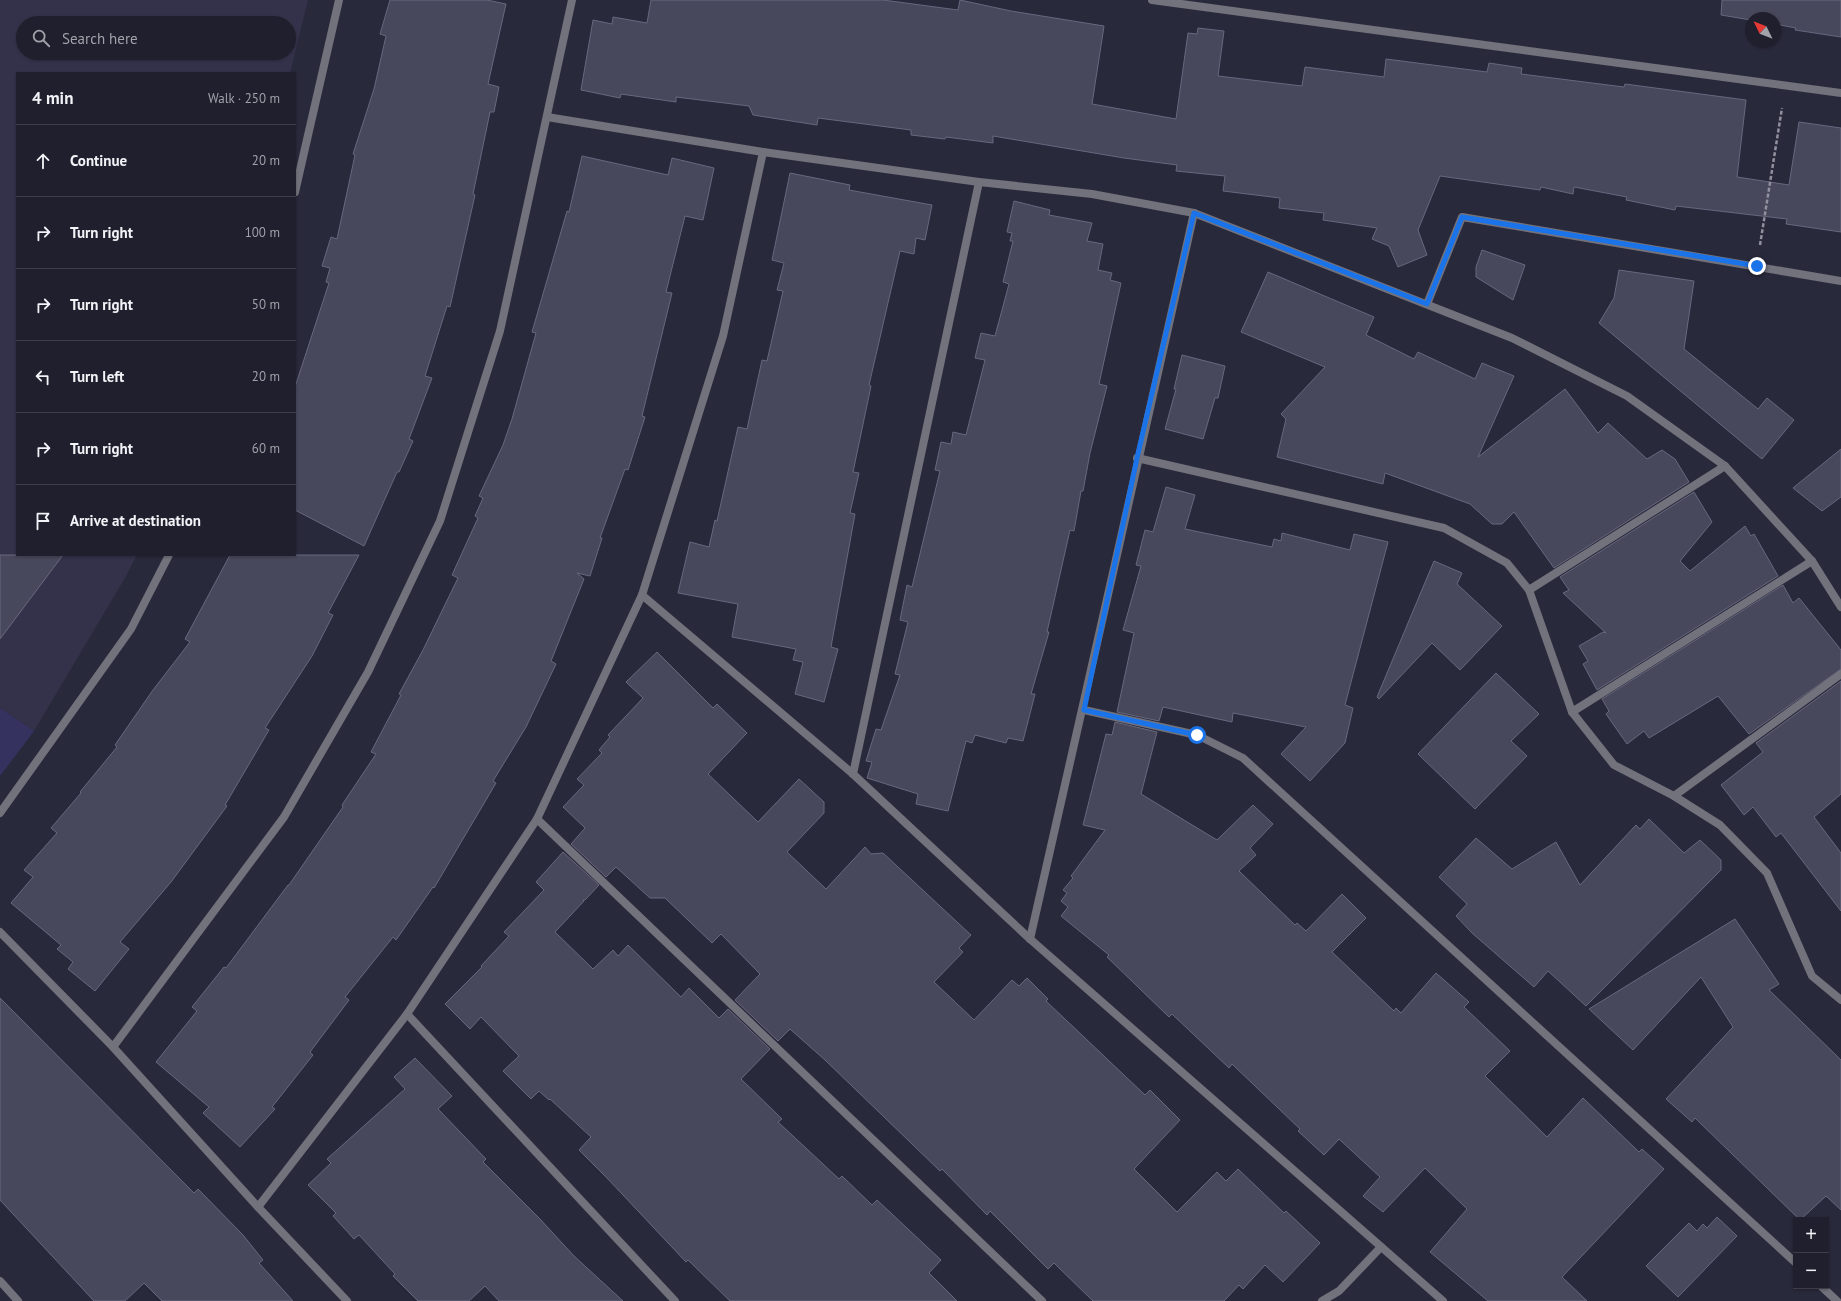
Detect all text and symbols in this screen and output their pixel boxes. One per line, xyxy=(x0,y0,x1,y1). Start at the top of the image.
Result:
north arrow xyxy=(1745,12,1781,48)
search box xyxy=(16,16,296,60)
icon: search xyxy=(30,27,52,49)
text: Search here xyxy=(62,29,138,48)
text: 4 min xyxy=(32,87,73,109)
text: Walk · 250 m xyxy=(208,90,280,107)
icon: ahead xyxy=(32,150,54,172)
text: Continue xyxy=(70,151,127,170)
text: 20 m xyxy=(252,152,280,169)
icon: right xyxy=(32,222,54,244)
text: Turn right xyxy=(70,223,133,242)
text: 100 m xyxy=(245,224,280,241)
route end xyxy=(1748,257,1766,275)
icon: right xyxy=(32,294,54,316)
text: Turn right xyxy=(70,295,133,314)
text: 50 m xyxy=(252,296,280,313)
icon: left xyxy=(32,366,54,388)
text: Turn left xyxy=(70,367,124,386)
text: 20 m xyxy=(252,368,280,385)
icon: right xyxy=(32,438,54,460)
text: Turn right xyxy=(70,439,133,458)
text: 60 m xyxy=(252,440,280,457)
icon: arrive xyxy=(32,510,54,532)
text: Arrive at destination xyxy=(70,511,201,530)
route start xyxy=(1188,726,1206,744)
map controls xyxy=(1793,1217,1829,1289)
button: + xyxy=(1793,1217,1829,1253)
button: − xyxy=(1793,1253,1829,1289)

